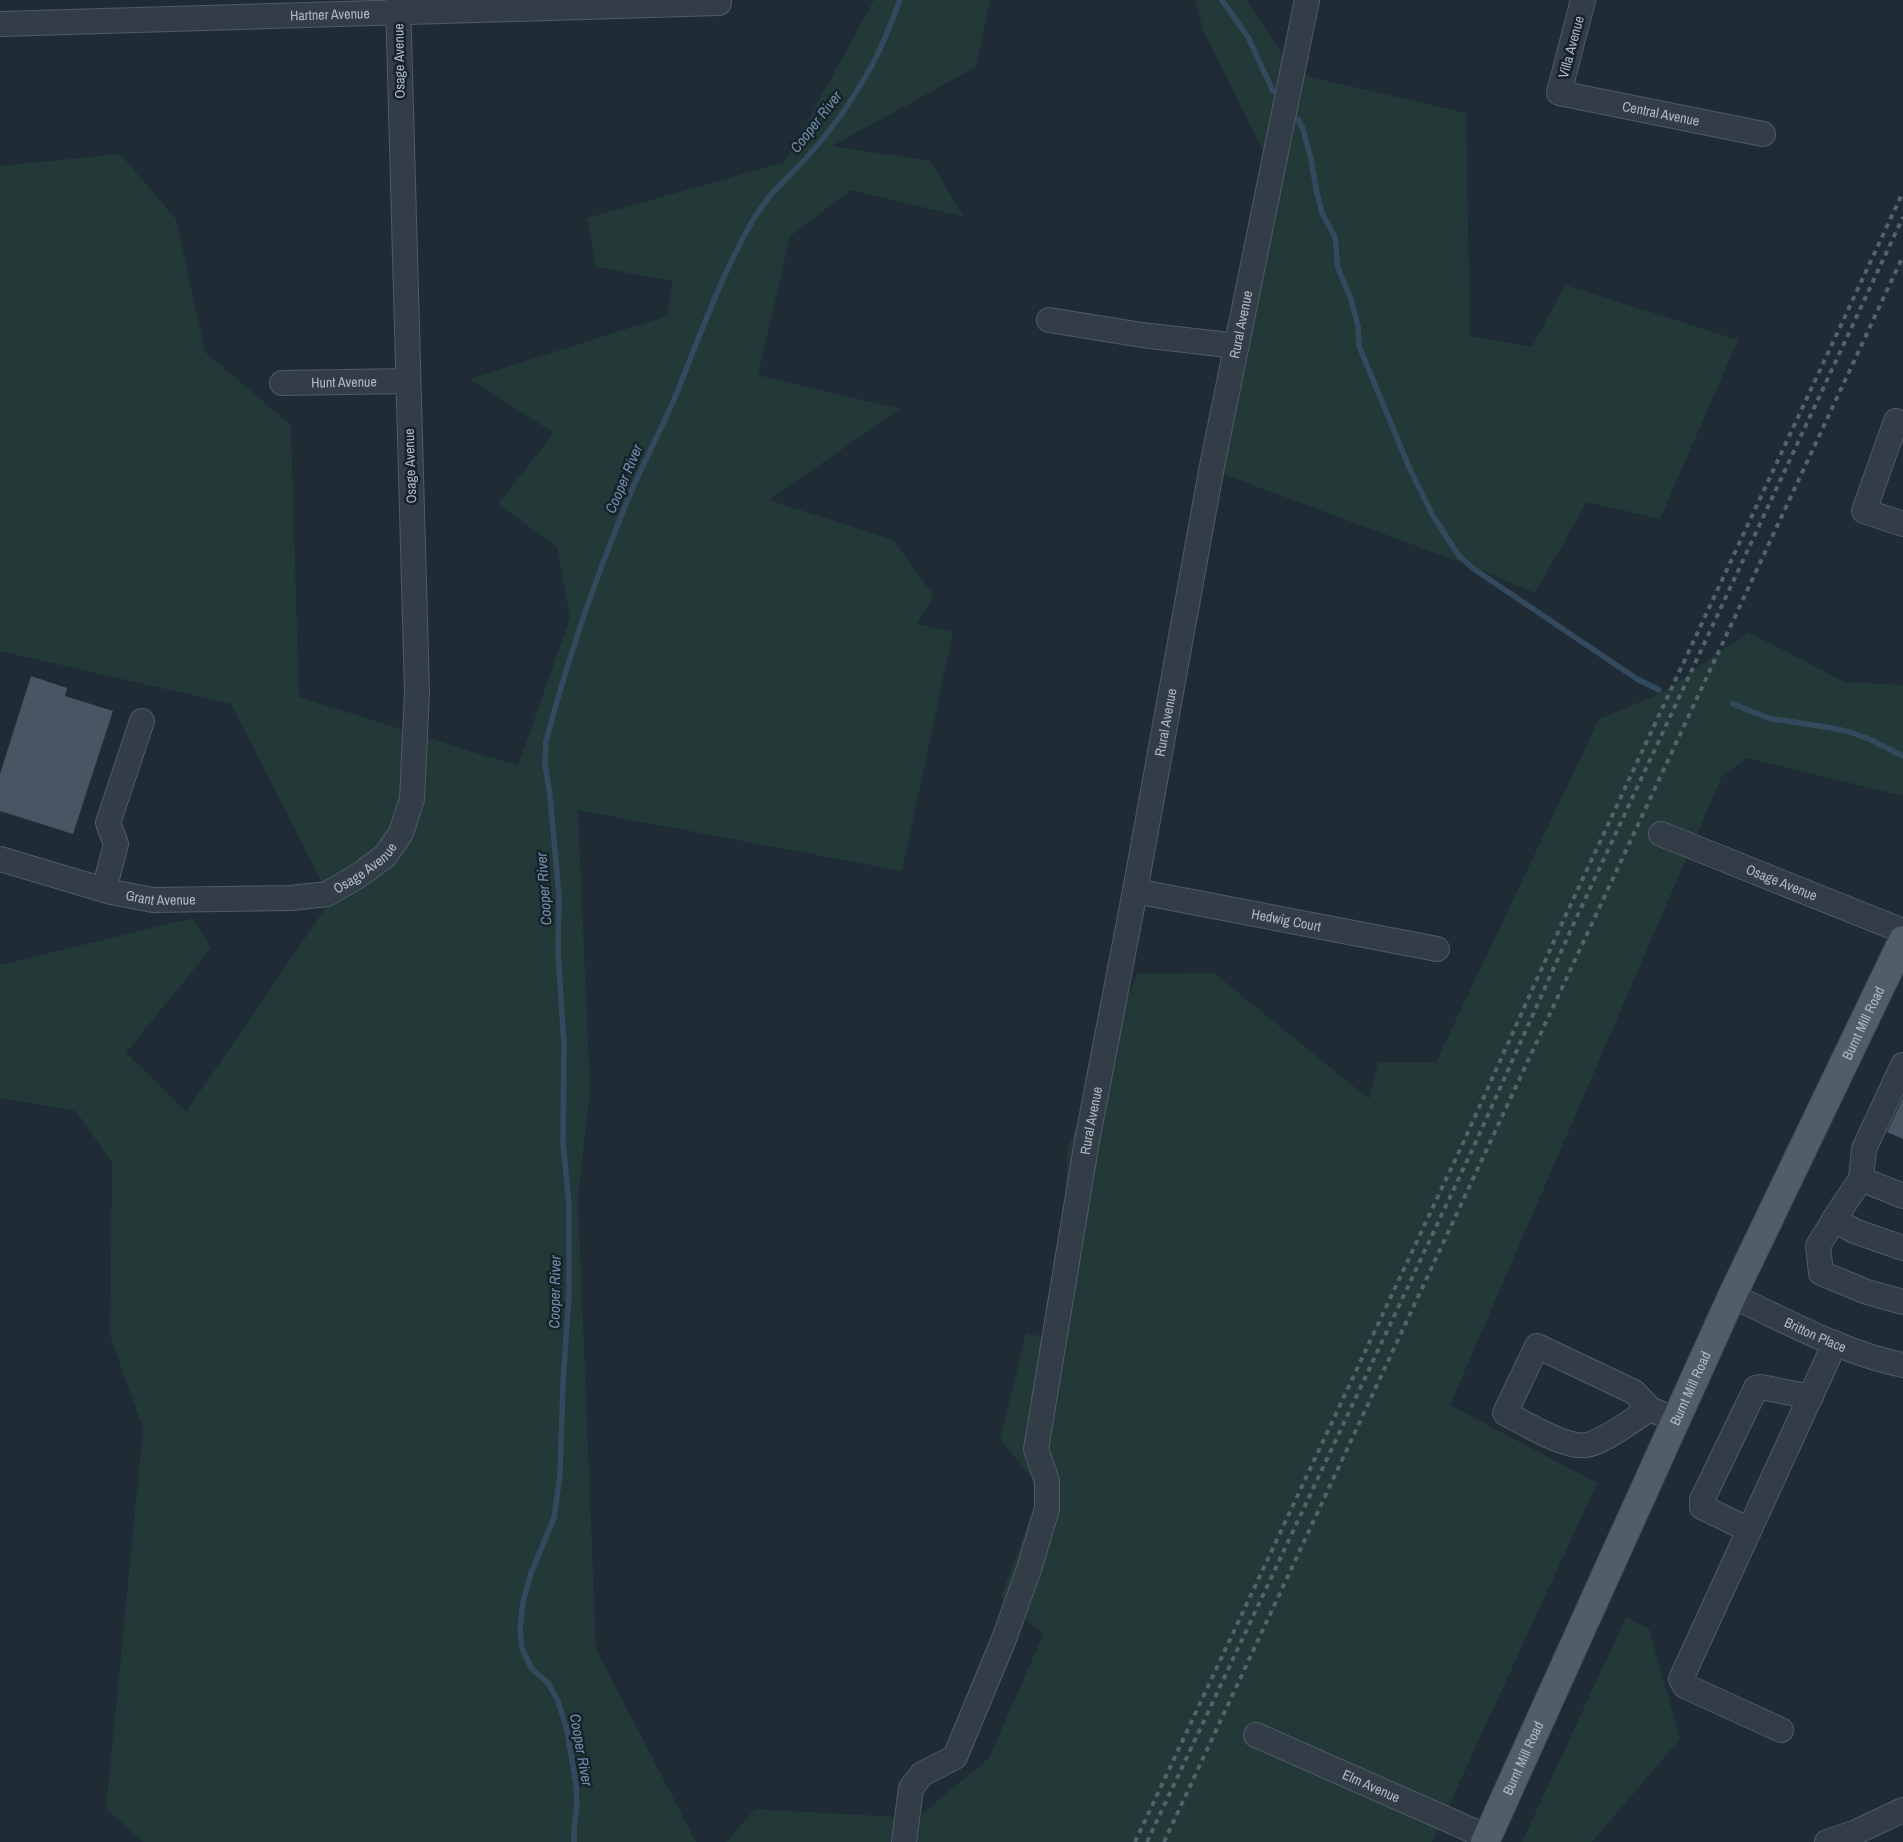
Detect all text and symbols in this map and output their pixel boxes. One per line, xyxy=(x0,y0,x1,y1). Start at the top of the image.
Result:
street label: Hartner Avenue xyxy=(290,4,370,25)
street label: Villa Avenue xyxy=(1554,14,1588,80)
street label: Osage Avenue xyxy=(389,23,409,99)
water label: Cooper River xyxy=(785,86,847,157)
street label: Central Avenue xyxy=(1621,97,1701,130)
street label: Rural Avenue xyxy=(1225,289,1257,360)
street label: Hunt Avenue xyxy=(311,372,377,392)
street label: Osage Avenue xyxy=(400,428,420,504)
water label: Cooper River xyxy=(600,440,648,517)
street label: Rural Avenue xyxy=(1151,687,1181,758)
street label: Osage Avenue xyxy=(330,839,401,897)
water label: Cooper River xyxy=(530,851,557,926)
street label: Osage Avenue xyxy=(1743,860,1820,905)
street label: Grant Avenue xyxy=(124,886,196,909)
street label: Hedwig Court xyxy=(1250,905,1322,936)
street label: Burnt Mill Road xyxy=(1838,984,1888,1063)
street label: Rural Avenue xyxy=(1076,1085,1106,1156)
water label: Cooper River xyxy=(543,1254,566,1329)
street label: Britton Place xyxy=(1781,1313,1849,1356)
street label: Burnt Mill Road xyxy=(1666,1348,1715,1428)
water label: Cooper River xyxy=(565,1712,598,1789)
street label: Burnt Mill Road xyxy=(1498,1718,1547,1798)
street label: Elm Avenue xyxy=(1340,1765,1403,1806)

